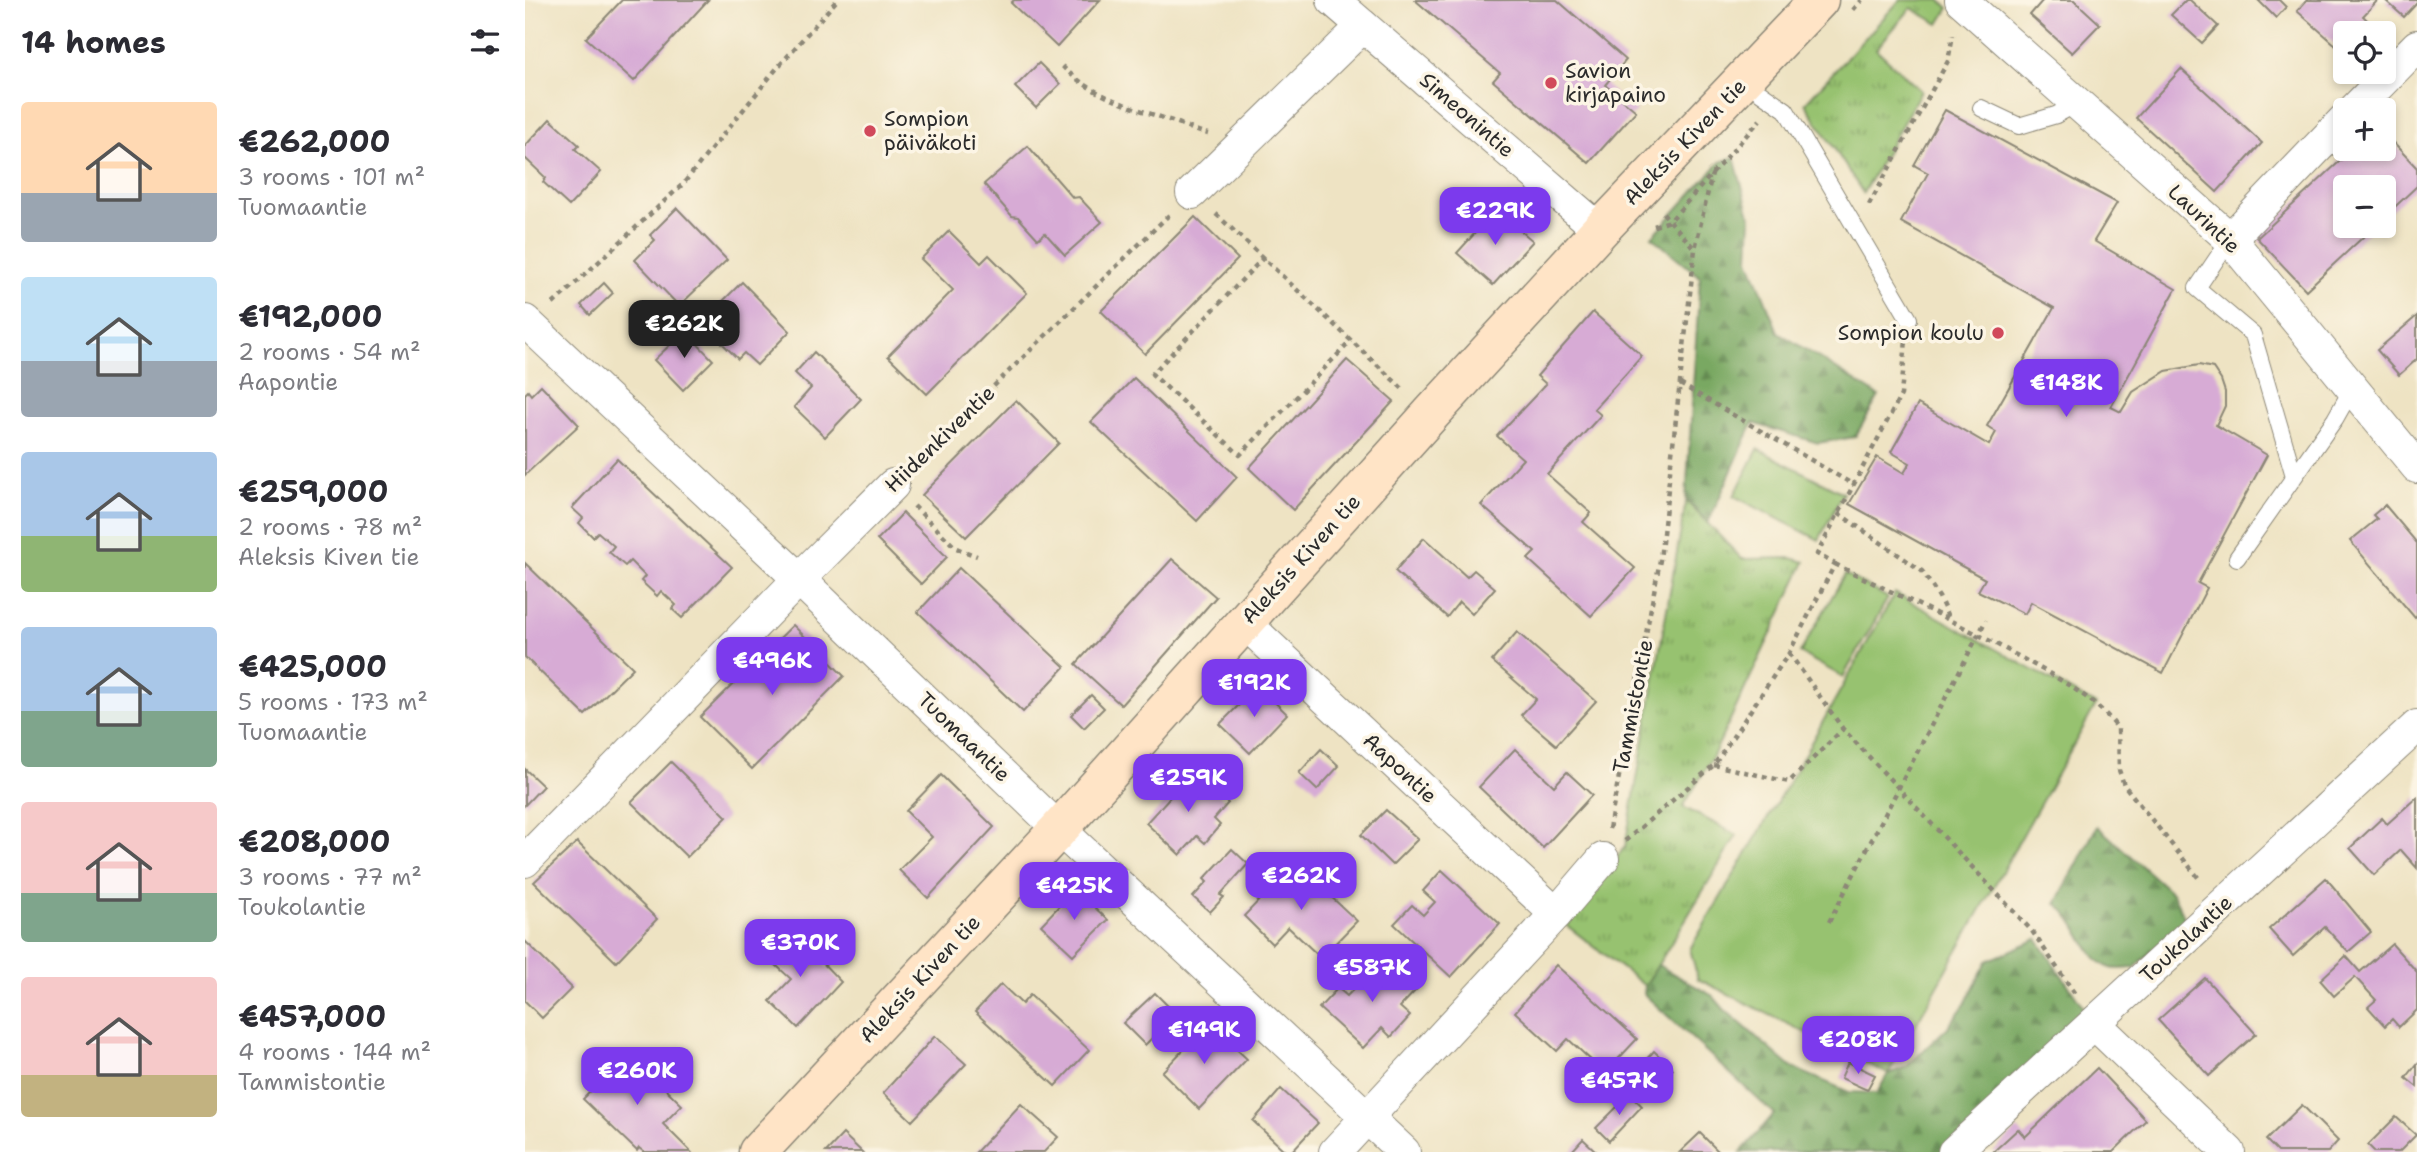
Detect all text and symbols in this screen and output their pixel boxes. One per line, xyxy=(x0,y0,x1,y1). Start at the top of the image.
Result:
map controls xyxy=(2333,21,2396,238)
button: locate xyxy=(2333,21,2396,84)
text: 14 homes xyxy=(21,22,166,63)
icon: filters xyxy=(466,23,504,61)
place label: Savion kirjapaino xyxy=(1565,57,1666,109)
street label: Simeonintie xyxy=(1414,66,1520,164)
street label: Aleksis Kiven tie xyxy=(1617,73,1753,211)
marker: Savion kirjapaino xyxy=(1543,75,1559,91)
button: + xyxy=(2333,98,2396,161)
place label: Sompion päiväkoti xyxy=(884,105,977,157)
text: €262,000 xyxy=(238,121,391,162)
marker: Sompion päiväkoti xyxy=(862,123,878,139)
icon: home xyxy=(77,130,161,214)
text: 3 rooms · 101 m² xyxy=(238,162,425,192)
button: − xyxy=(2333,175,2396,238)
street label: Laurintie xyxy=(2162,178,2246,260)
pin: €229K xyxy=(1446,188,1544,247)
text: Tuomaantie xyxy=(238,192,368,222)
text: €229K xyxy=(1456,195,1534,225)
text: €192,000 xyxy=(238,296,383,337)
pin: €262K xyxy=(635,300,733,360)
icon: home xyxy=(77,305,161,389)
text: €262K xyxy=(645,308,723,338)
place label: Sompion koulu xyxy=(1838,319,1984,347)
marker: Sompion koulu xyxy=(1990,325,2006,341)
text: 2 rooms · 54 m² xyxy=(238,337,421,367)
pin: €148K xyxy=(2017,360,2115,419)
text: Aapontie xyxy=(238,367,338,397)
text: €148K xyxy=(2030,367,2102,397)
street label: Hiidenkiventie xyxy=(879,379,1001,499)
text: €259,000 xyxy=(238,471,389,512)
icon: home xyxy=(77,480,161,564)
street label: Aleksis Kiven tie xyxy=(1235,488,1367,630)
text: 2 rooms · 78 m² xyxy=(238,512,422,542)
text: Aleksis Kiven tie xyxy=(238,542,420,572)
street label: Tammistontie xyxy=(1606,637,1660,775)
pin: €496K xyxy=(723,638,821,697)
text: €496K xyxy=(732,645,812,675)
text: €425,000 xyxy=(238,646,387,687)
icon: home xyxy=(77,655,161,739)
pin: €192K xyxy=(1205,660,1303,719)
text: €192K xyxy=(1218,667,1290,697)
street label: Tuomaantie xyxy=(912,686,1016,788)
text: 5 rooms · 173 m² xyxy=(238,687,428,717)
text: Tuomaantie xyxy=(238,717,368,747)
street label: Aapontie xyxy=(1357,727,1443,809)
pin: €259K xyxy=(1139,754,1237,814)
text: €259K xyxy=(1149,762,1227,792)
text: €208,000 xyxy=(238,821,391,862)
icon: home xyxy=(77,830,161,914)
pin: €262K xyxy=(1252,852,1350,912)
text: €262K xyxy=(1262,860,1340,890)
text: 3 rooms · 77 m² xyxy=(238,862,422,892)
pin: €425K xyxy=(1025,862,1123,922)
text: €425K xyxy=(1036,870,1112,900)
street label: Toukolantie xyxy=(2134,889,2238,989)
text: Toukolantie xyxy=(238,892,366,922)
street label: Aleksis Kiven tie xyxy=(853,909,987,1049)
pin: €370K xyxy=(751,920,849,979)
text: €370K xyxy=(761,927,840,957)
pin: €587K xyxy=(1323,944,1421,1004)
text: €587K xyxy=(1333,952,1411,982)
text: €457,000 xyxy=(238,996,386,1037)
icon: home xyxy=(77,1005,161,1089)
pin: €149K xyxy=(1155,1006,1253,1066)
text: €149K xyxy=(1168,1014,1240,1044)
pin: €208K xyxy=(1809,1016,1907,1076)
text: €208K xyxy=(1818,1024,1898,1054)
text: 4 rooms · 144 m² xyxy=(238,1037,431,1067)
pin: €260K xyxy=(588,1048,686,1107)
text: €260K xyxy=(597,1055,677,1085)
pin: €457K xyxy=(1570,1058,1668,1117)
text: €457K xyxy=(1580,1065,1658,1095)
text: Tammistontie xyxy=(238,1067,386,1097)

